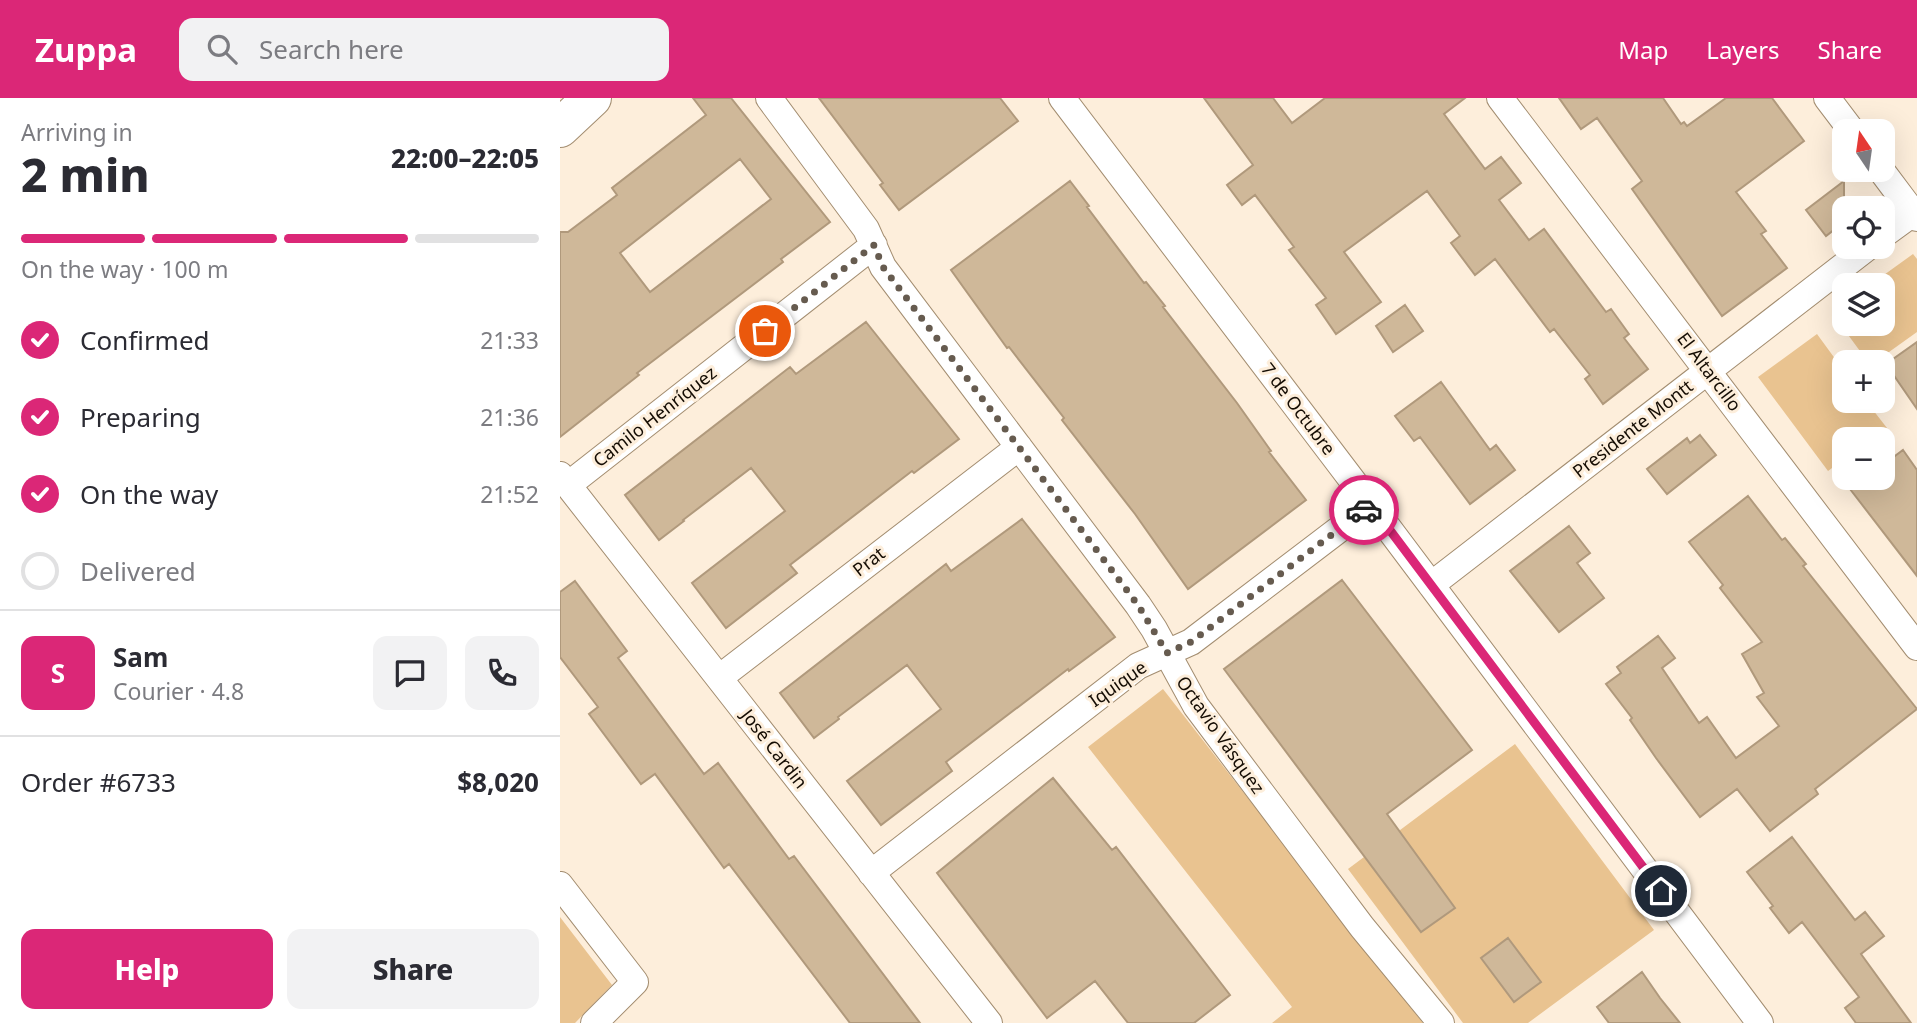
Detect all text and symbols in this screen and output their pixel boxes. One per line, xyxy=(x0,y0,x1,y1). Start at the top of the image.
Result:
search box xyxy=(179,18,669,81)
text: Zuppa xyxy=(35,27,137,72)
icon: search xyxy=(203,30,241,68)
text: Search here xyxy=(259,31,404,67)
text: Map xyxy=(1618,33,1668,66)
text: Layers xyxy=(1706,33,1780,66)
text: Share xyxy=(1818,33,1882,66)
text: Arriving in xyxy=(21,116,133,148)
north arrow xyxy=(1832,119,1895,182)
map controls xyxy=(1832,119,1895,490)
text: 22:00–22:05 xyxy=(391,140,539,176)
text: 2 min xyxy=(21,143,150,205)
button: locate xyxy=(1832,196,1895,259)
text: On the way · 100 m xyxy=(21,253,228,285)
button: layers xyxy=(1832,273,1895,336)
pin xyxy=(735,301,795,361)
icon: bag xyxy=(746,312,784,350)
icon: check xyxy=(21,321,59,359)
text: Confirmed xyxy=(80,322,210,358)
text: 21:33 xyxy=(480,324,539,356)
street label: El Altarcillo xyxy=(1672,327,1747,416)
button: + xyxy=(1832,350,1895,413)
street label: 7 de Octubre xyxy=(1256,357,1341,459)
street label: Camilo Henríquez xyxy=(588,360,721,472)
street label: Presidente Montt xyxy=(1567,373,1698,483)
icon: check xyxy=(21,398,59,436)
text: Preparing xyxy=(80,399,201,435)
text: 21:36 xyxy=(480,401,539,433)
button: − xyxy=(1832,427,1895,490)
icon: check xyxy=(21,475,59,513)
courier xyxy=(1329,475,1399,545)
text: On the way xyxy=(80,476,218,512)
text: 21:52 xyxy=(480,478,539,510)
icon: car xyxy=(1345,491,1383,529)
street label: Prat xyxy=(847,541,890,581)
text: Delivered xyxy=(80,553,196,589)
button: chat xyxy=(373,636,447,710)
button: phone xyxy=(465,636,539,710)
text: Sam xyxy=(113,639,168,675)
text: S xyxy=(51,655,65,691)
street label: Iquique xyxy=(1084,655,1151,712)
street label: Octavio Vásquez xyxy=(1171,671,1270,798)
text: Courier · 4.8 xyxy=(113,675,244,707)
street label: José Cardin xyxy=(735,702,813,793)
text: Order #6733 xyxy=(21,764,176,800)
text: $8,020 xyxy=(457,764,539,800)
pin xyxy=(1631,861,1691,921)
icon: home xyxy=(1642,872,1680,910)
button: Help xyxy=(21,929,273,1009)
button: Share xyxy=(287,929,539,1009)

